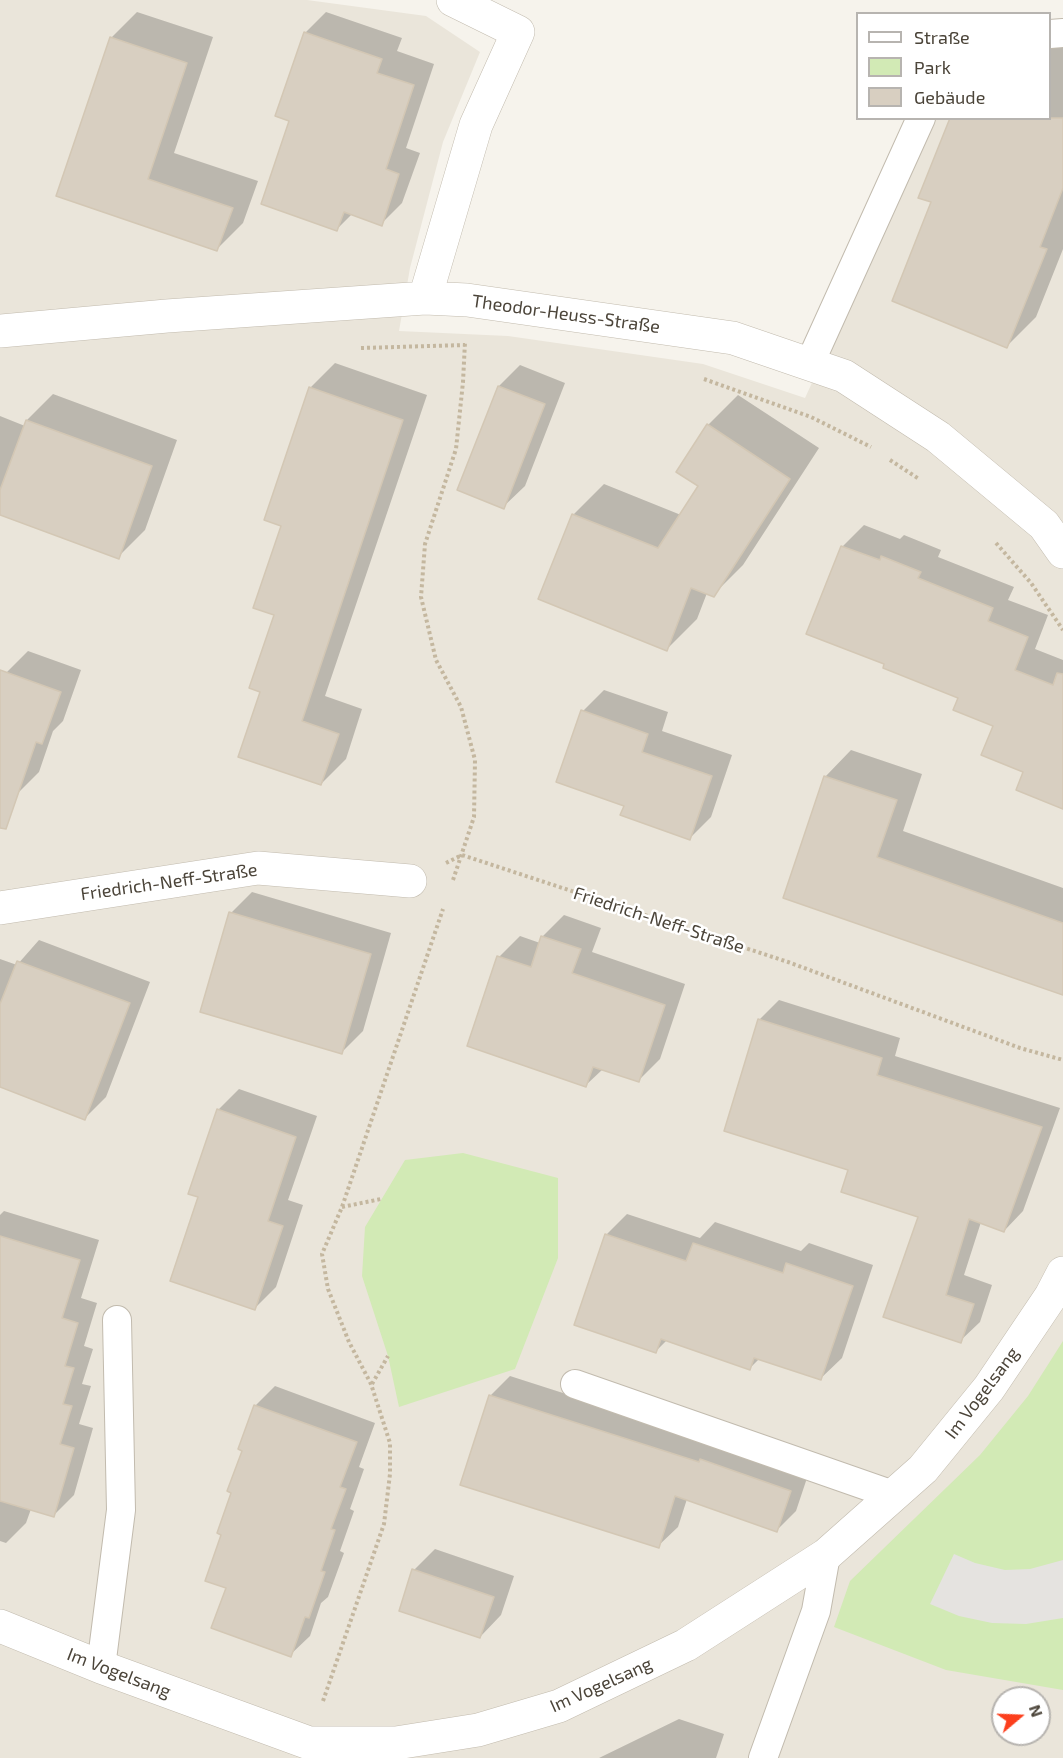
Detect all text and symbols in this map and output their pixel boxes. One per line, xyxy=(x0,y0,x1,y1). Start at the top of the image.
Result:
legend xyxy=(856,12,1051,120)
text: Straße xyxy=(914,26,970,48)
text: Park xyxy=(914,56,951,78)
text: Gebäude xyxy=(914,86,985,108)
street label: Theodor-Heuss-Straße xyxy=(471,290,661,338)
street label: Friedrich-Neff-Straße xyxy=(79,859,259,905)
street label: Friedrich-Neff-Straße xyxy=(571,882,747,958)
street label: Im Vogelsang xyxy=(940,1343,1024,1443)
street label: Im Vogelsang xyxy=(64,1643,174,1703)
street label: Im Vogelsang xyxy=(547,1653,655,1717)
north arrow xyxy=(991,1686,1051,1746)
text: N xyxy=(1026,1702,1047,1719)

